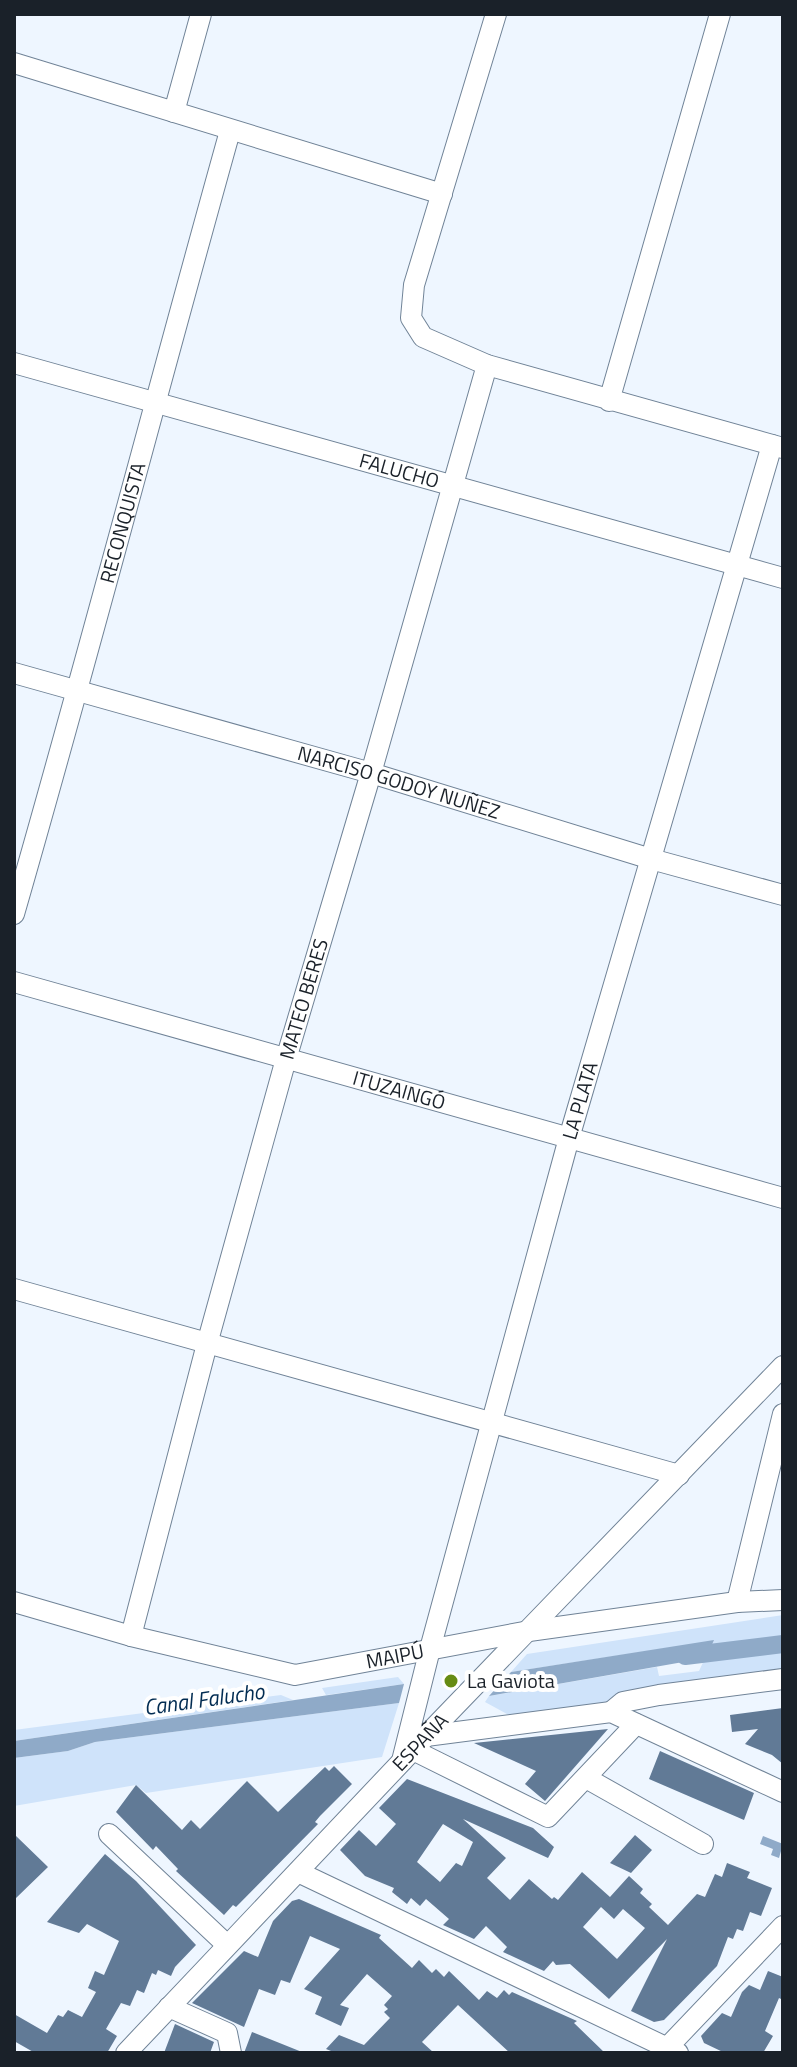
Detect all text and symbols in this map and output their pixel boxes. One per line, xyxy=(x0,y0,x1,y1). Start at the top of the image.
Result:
street label: FALUCHO xyxy=(356,444,443,496)
street label: RECONQUISTA xyxy=(91,459,154,587)
street label: NARCISO GODOY NUÑEZ xyxy=(294,737,504,827)
street label: MATEO BERES xyxy=(271,935,336,1063)
street label: LA PLATA xyxy=(553,1058,606,1143)
street label: ITUZAINGÓ xyxy=(349,1062,449,1117)
street label: MAIPÚ xyxy=(363,1635,426,1676)
place label: La Gaviota xyxy=(467,1665,555,1696)
marker: La Gaviota xyxy=(442,1672,460,1690)
water label: Canal Falucho xyxy=(142,1674,267,1724)
street label: ESPAÑA xyxy=(384,1706,455,1778)

